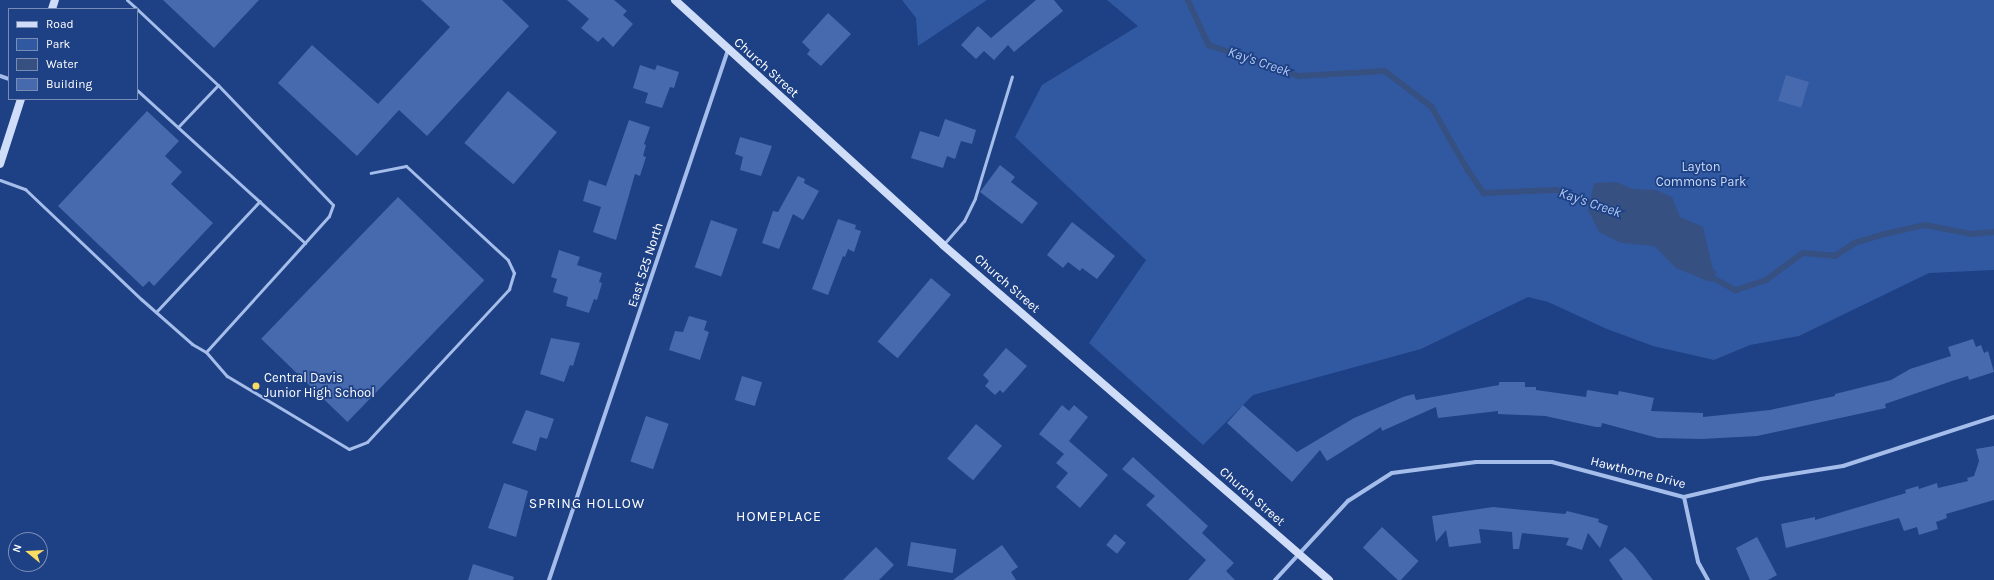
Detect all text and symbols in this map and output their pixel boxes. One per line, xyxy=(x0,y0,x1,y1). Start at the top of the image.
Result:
legend xyxy=(8,8,138,100)
text: Road xyxy=(46,17,74,31)
street label: Church Street xyxy=(730,35,802,101)
text: Park xyxy=(46,37,70,51)
water label: Kay's Creek xyxy=(1226,44,1292,80)
text: Water xyxy=(46,57,78,71)
text: Building xyxy=(46,77,92,91)
park label: Layton Commons Park xyxy=(1656,160,1746,191)
water label: Kay's Creek xyxy=(1557,185,1623,221)
street label: East 525 North xyxy=(625,221,667,309)
street label: Church Street xyxy=(971,251,1043,317)
place label: Central Davis Junior High School xyxy=(264,371,375,402)
marker: Central Davis Junior High School xyxy=(251,381,261,391)
street label: Hawthorne Drive xyxy=(1589,454,1687,492)
street label: Church Street xyxy=(1216,464,1288,530)
district label: SPRING HOLLOW xyxy=(529,496,645,512)
district label: HOMEPLACE xyxy=(736,509,822,525)
north arrow xyxy=(8,532,48,572)
text: N xyxy=(10,543,24,554)

